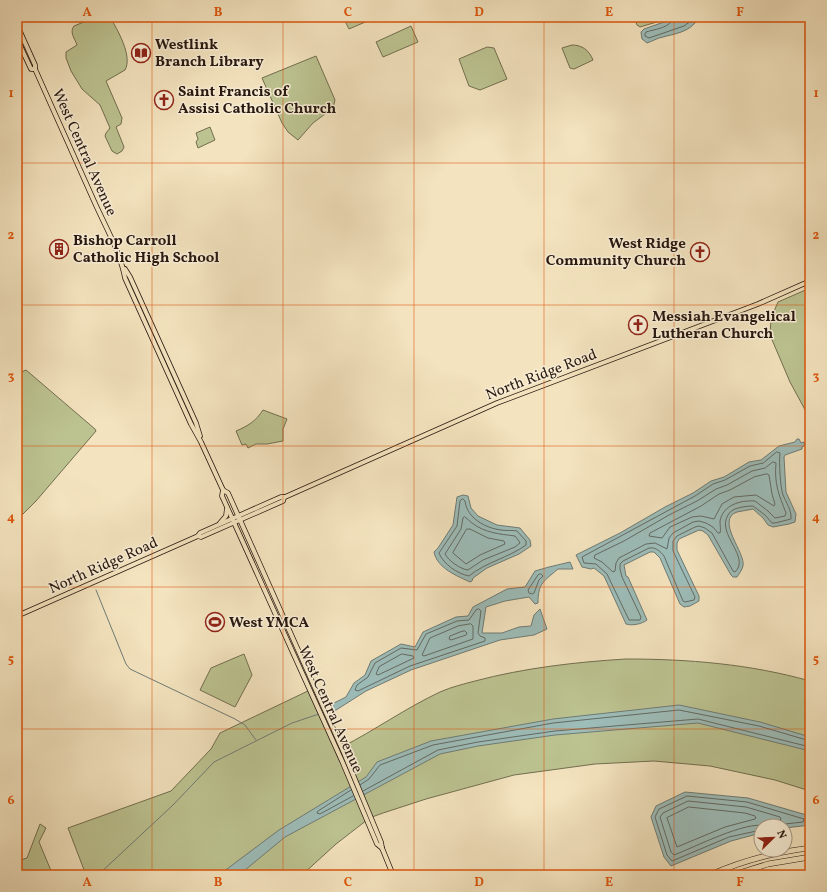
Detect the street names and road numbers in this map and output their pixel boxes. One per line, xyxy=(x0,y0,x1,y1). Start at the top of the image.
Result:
street label: West Central Avenue xyxy=(46,86,121,219)
street label: North Ridge Road xyxy=(483,345,600,406)
street label: North Ridge Road xyxy=(46,533,162,600)
street label: West Central Avenue xyxy=(292,643,367,776)

